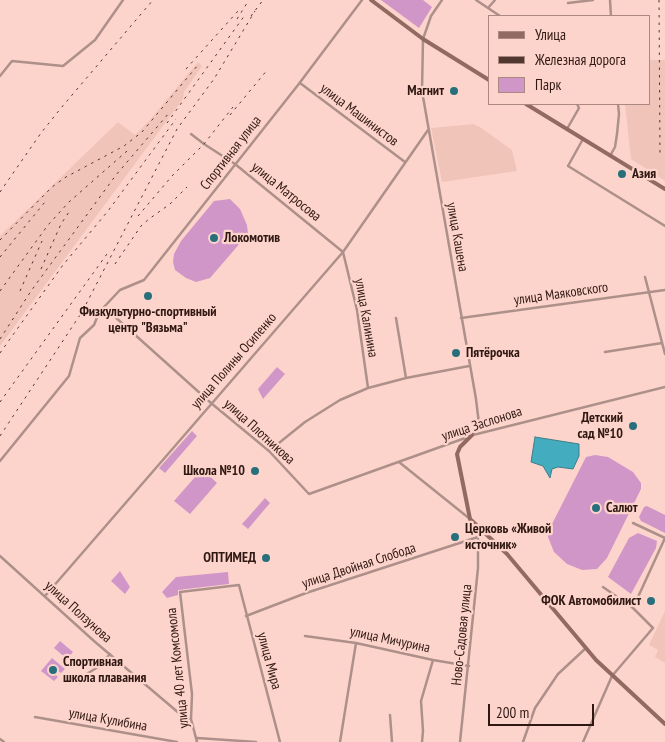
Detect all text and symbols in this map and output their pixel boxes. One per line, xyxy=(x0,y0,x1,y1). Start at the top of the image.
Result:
legend xyxy=(488,15,650,105)
text: Улица xyxy=(535,25,566,44)
text: Железная дорога xyxy=(535,50,626,69)
text: Парк xyxy=(535,75,561,94)
street label: улица Машинистов xyxy=(317,80,401,150)
place label: Магнит xyxy=(407,83,444,99)
marker: Магнит xyxy=(448,85,460,97)
street label: Спортивная улица xyxy=(197,113,265,193)
street label: улица Матросова xyxy=(248,159,324,225)
place label: Азия xyxy=(632,166,656,182)
marker: Азия xyxy=(616,168,628,180)
street label: улица Кашена xyxy=(443,201,471,273)
place label: Локомотив xyxy=(224,230,280,246)
marker: Локомотив xyxy=(208,232,220,244)
street label: улица Калинина xyxy=(351,277,381,359)
street label: улица Маяковского xyxy=(513,279,609,309)
marker: Физкультурно-спортивный центр "Вязьма" xyxy=(142,290,154,302)
place label: Физкультурно-спортивный центр "Вязьма" xyxy=(79,304,217,336)
street label: улица Полины Осипенко xyxy=(188,310,280,412)
place label: Пятёрочка xyxy=(466,345,520,361)
marker: Пятёрочка xyxy=(450,347,462,359)
street label: улица Плотникова xyxy=(220,396,298,468)
street label: улица Заслонова xyxy=(440,403,524,445)
place label: Детский сад №10 xyxy=(577,410,623,442)
marker: Детский сад №10 xyxy=(627,420,639,432)
place label: Школа №10 xyxy=(183,463,245,479)
marker: Школа №10 xyxy=(249,465,261,477)
place label: Салют xyxy=(606,500,638,516)
marker: Салют xyxy=(590,502,602,514)
place label: Церковь «Живой источник» xyxy=(465,521,551,554)
marker: Церковь «Живой источник» xyxy=(449,531,461,543)
street label: улица Двойная Слобода xyxy=(300,540,418,592)
place label: ОПТИМЕД xyxy=(203,550,256,566)
marker: ОПТИМЕД xyxy=(260,552,272,564)
street label: улица Ползунова xyxy=(41,578,115,646)
street label: Ново-Садовая улица xyxy=(448,583,476,687)
place label: ФОК Автомобилист xyxy=(541,593,641,609)
marker: ФОК Автомобилист xyxy=(645,595,657,607)
street label: улица 40 лет Комсомола xyxy=(163,607,193,729)
street label: улица Мичурина xyxy=(348,623,432,657)
street label: улица Мира xyxy=(253,631,285,691)
place label: Спортивная школа плавания xyxy=(63,654,146,686)
marker: Спортивная школа плавания xyxy=(47,664,59,676)
scale bar xyxy=(490,694,596,726)
text: 200 m xyxy=(496,703,529,722)
street label: улица Кулибина xyxy=(67,705,149,735)

